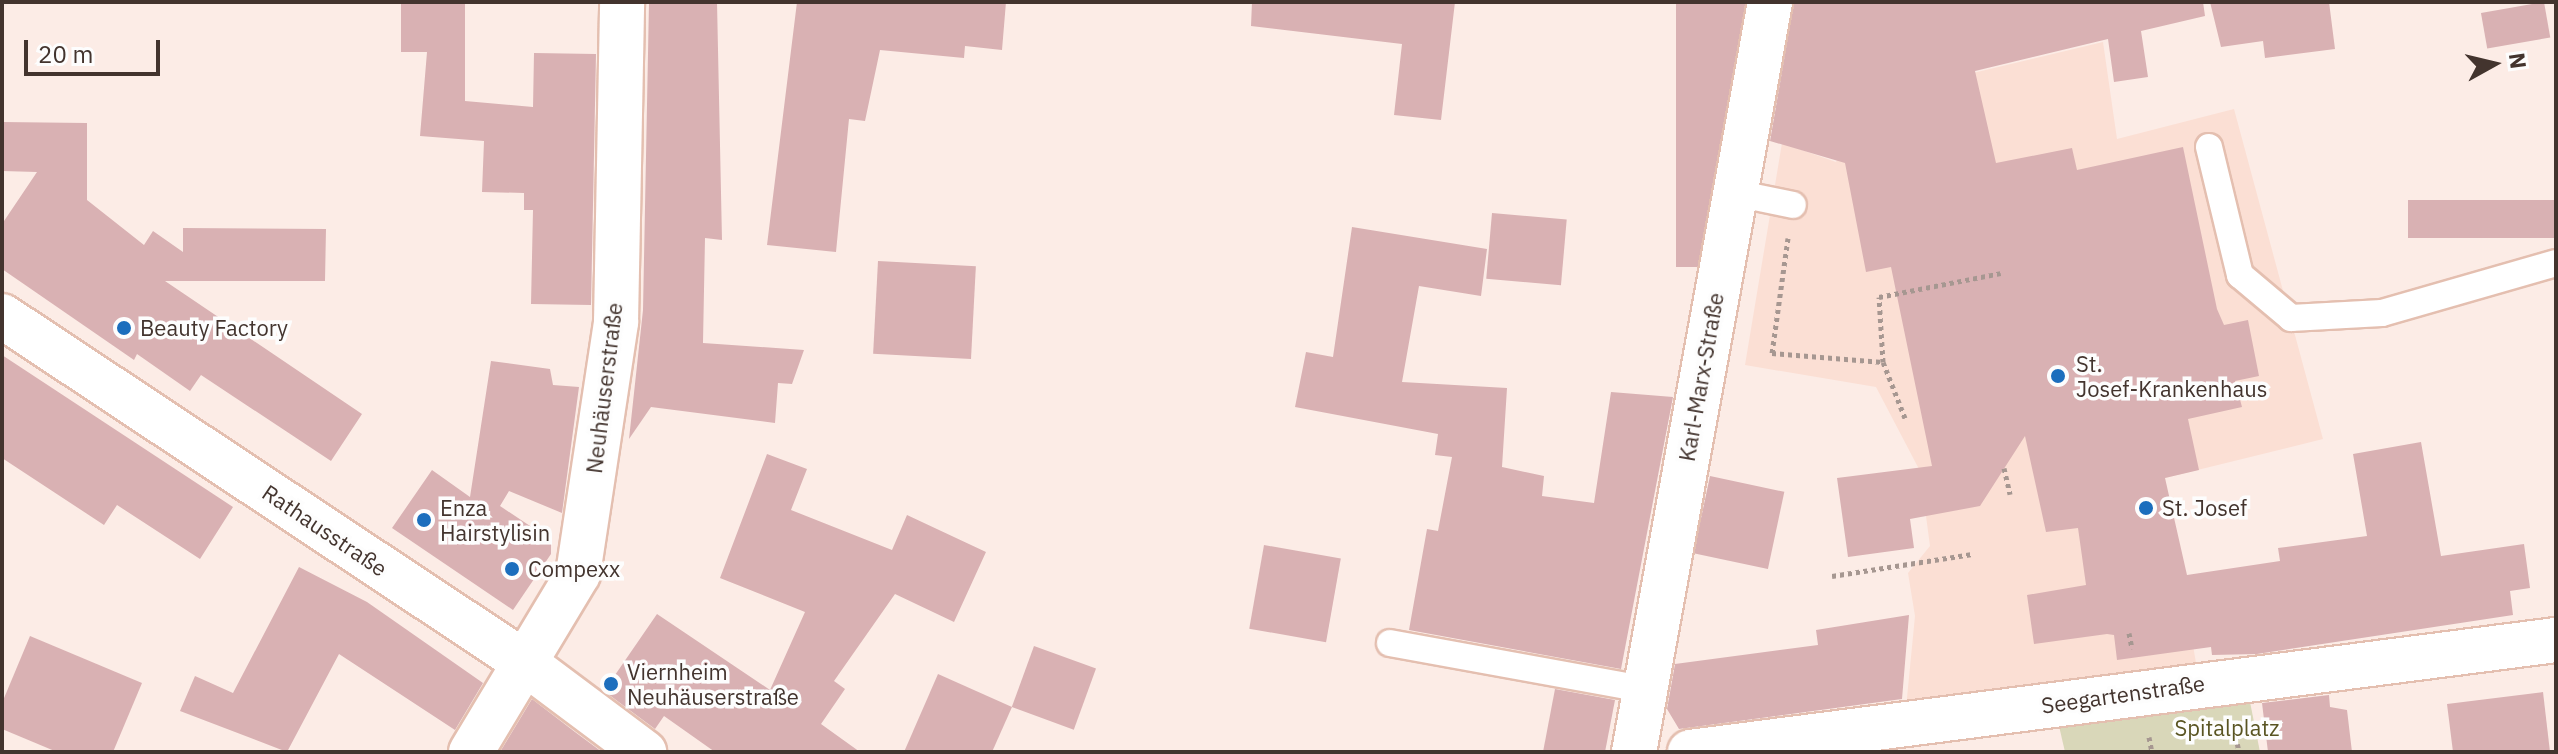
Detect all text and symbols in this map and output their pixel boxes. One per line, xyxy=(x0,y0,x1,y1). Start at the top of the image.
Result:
scale bar xyxy=(28,24,164,74)
north arrow xyxy=(2454,24,2534,104)
text: 20 m xyxy=(38,38,93,70)
text: N xyxy=(2503,51,2534,70)
street label: Karl-Marx-Straße xyxy=(1673,291,1729,463)
street label: Neuhäuserstraße xyxy=(580,301,628,475)
place label: Beauty Factory xyxy=(140,315,288,341)
marker: Beauty Factory xyxy=(115,319,133,337)
place label: St. Josef-Krankenhaus xyxy=(2076,350,2267,402)
marker: St. Josef-Krankenhaus xyxy=(2047,365,2069,387)
street label: Rathausstraße xyxy=(258,479,392,581)
place label: Enza Hairstylisin xyxy=(440,494,550,546)
place label: St. Josef xyxy=(2162,495,2247,521)
marker: St. Josef xyxy=(2137,499,2155,517)
marker: Enza Hairstylisin xyxy=(415,511,433,529)
place label: Compexx xyxy=(528,556,620,582)
marker: Compexx xyxy=(503,560,521,578)
place label: Viernheim Neuhäuserstraße xyxy=(627,658,799,710)
street label: Seegartenstraße xyxy=(2040,669,2206,719)
marker: Viernheim Neuhäuserstraße xyxy=(602,675,620,693)
park label: Spitalplatz xyxy=(2175,715,2279,741)

